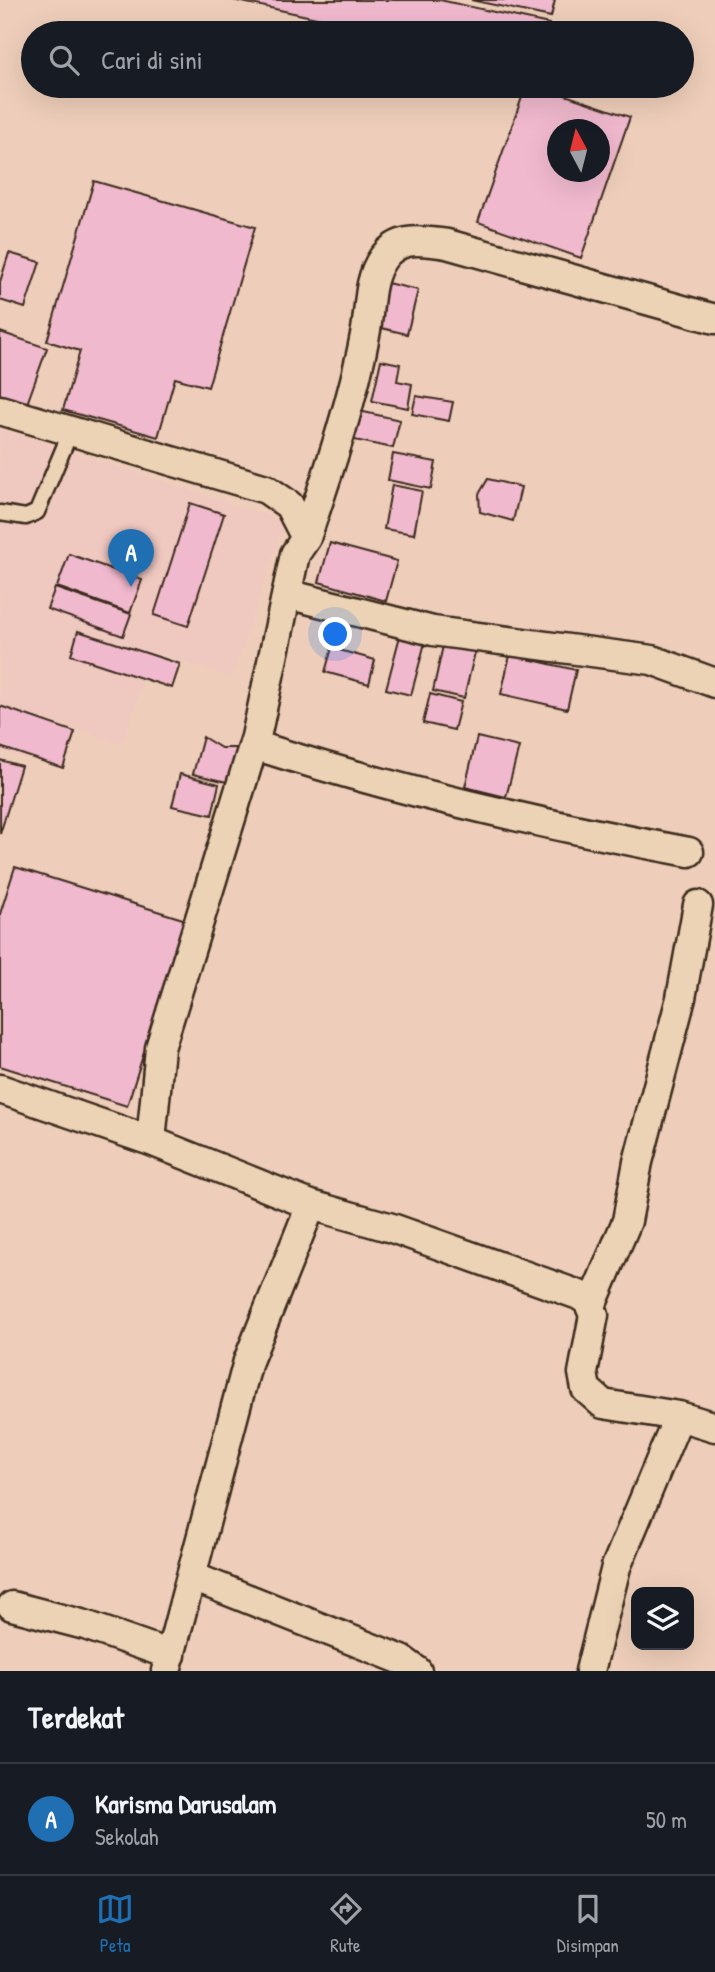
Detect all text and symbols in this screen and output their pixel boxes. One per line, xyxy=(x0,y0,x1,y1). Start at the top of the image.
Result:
search box xyxy=(21,21,694,98)
icon: search xyxy=(45,41,83,79)
text: Cari di sini xyxy=(101,42,203,77)
north arrow xyxy=(547,119,610,182)
pin: A xyxy=(108,529,154,587)
your location xyxy=(318,617,352,651)
map controls xyxy=(631,1587,694,1650)
button: layers xyxy=(631,1587,694,1650)
text: Terdekat xyxy=(28,1697,124,1737)
text: Karisma Darusalam xyxy=(95,1786,276,1821)
text: A xyxy=(45,1804,57,1835)
text: 50 m xyxy=(646,1804,687,1835)
text: Sekolah xyxy=(95,1821,158,1852)
tab: Peta xyxy=(96,1890,134,1958)
tab: Rute xyxy=(327,1890,365,1958)
tab: Disimpan xyxy=(557,1890,619,1958)

